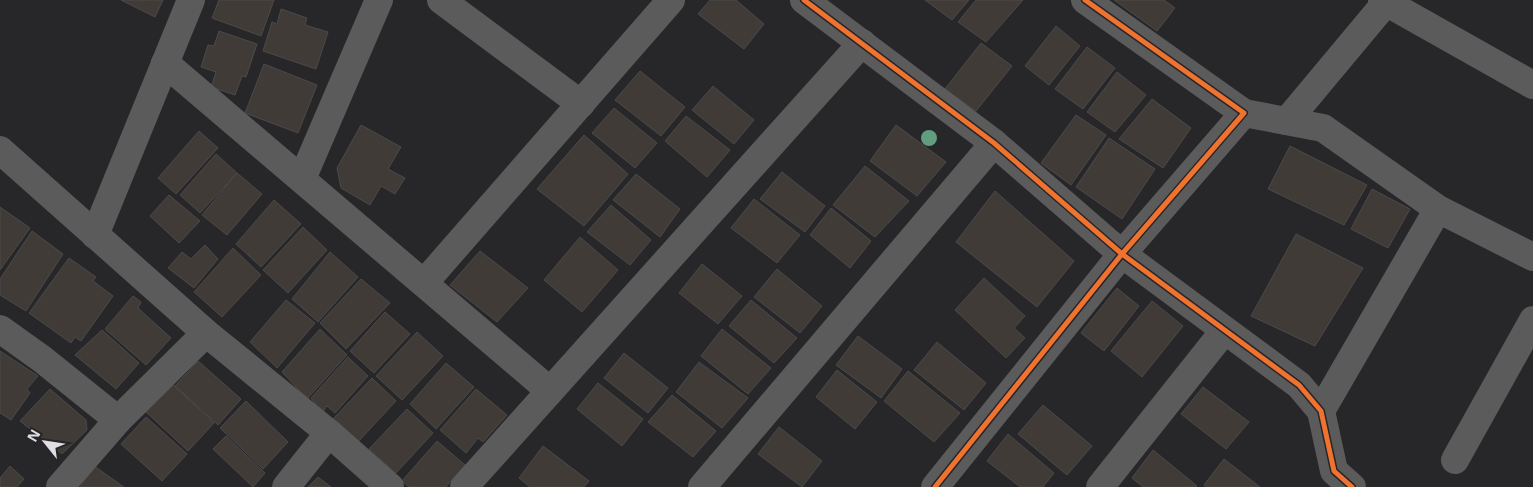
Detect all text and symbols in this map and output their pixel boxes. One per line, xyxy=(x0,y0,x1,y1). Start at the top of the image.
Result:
north arrow xyxy=(20,417,70,467)
text: N xyxy=(22,426,44,445)

